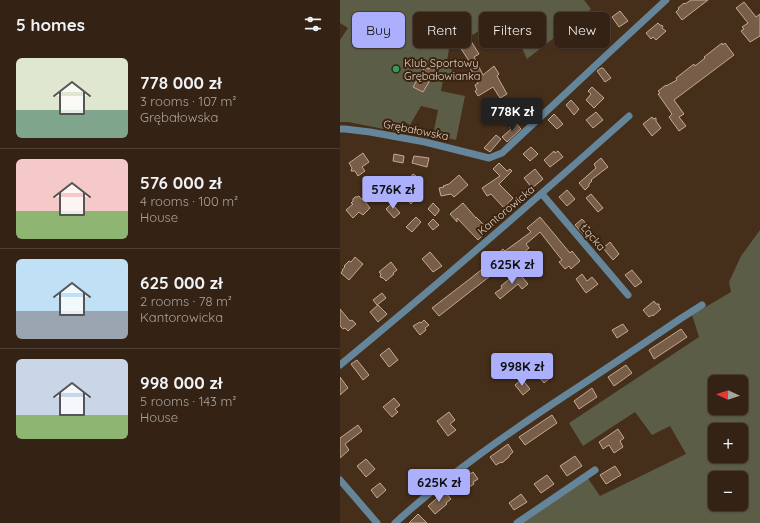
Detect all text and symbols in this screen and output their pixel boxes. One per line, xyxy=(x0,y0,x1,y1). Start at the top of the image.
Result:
chip: Buy xyxy=(352,12,405,48)
chip: Rent xyxy=(413,12,471,48)
chip: Filters xyxy=(479,12,546,48)
chip: New xyxy=(554,12,610,48)
icon: filters xyxy=(302,13,324,35)
text: 5 homes xyxy=(16,14,85,35)
place label: Klub Sportowy Grębałowianka xyxy=(404,56,481,83)
marker: Klub Sportowy Grębałowianka xyxy=(391,64,401,74)
text: 778 000 zł xyxy=(140,72,222,93)
icon: home xyxy=(48,74,96,122)
text: 3 rooms · 107 m² xyxy=(140,93,236,109)
pin: 778K zł xyxy=(475,98,549,132)
text: 778K zł xyxy=(490,103,534,119)
text: Grębałowska xyxy=(140,109,218,125)
street label: Grębałowska xyxy=(382,117,450,143)
text: 576 000 zł xyxy=(140,172,222,193)
icon: home xyxy=(48,175,96,223)
pin: 576K zł xyxy=(356,176,430,210)
text: 576K zł xyxy=(371,181,415,197)
street label: Kantorowicka xyxy=(475,182,537,238)
text: 4 rooms · 100 m² xyxy=(140,193,238,209)
text: House xyxy=(140,209,178,225)
street label: Łącka xyxy=(578,221,608,253)
pin: 625K zł xyxy=(475,251,549,285)
text: 625K zł xyxy=(490,256,534,272)
text: 625 000 zł xyxy=(140,272,223,293)
icon: home xyxy=(48,275,96,323)
text: 2 rooms · 78 m² xyxy=(140,293,232,309)
text: Kantorowicka xyxy=(140,309,223,325)
pin: 998K zł xyxy=(485,353,559,387)
text: 998K zł xyxy=(500,358,544,374)
text: 998 000 zł xyxy=(140,372,222,393)
icon: home xyxy=(48,375,96,423)
north arrow xyxy=(708,375,748,415)
map controls xyxy=(708,375,748,511)
text: 5 rooms · 143 m² xyxy=(140,393,236,409)
text: House xyxy=(140,409,178,425)
button: + xyxy=(708,423,748,463)
pin: 625K zł xyxy=(402,469,476,503)
button: − xyxy=(708,471,748,511)
text: 625K zł xyxy=(417,474,461,490)

